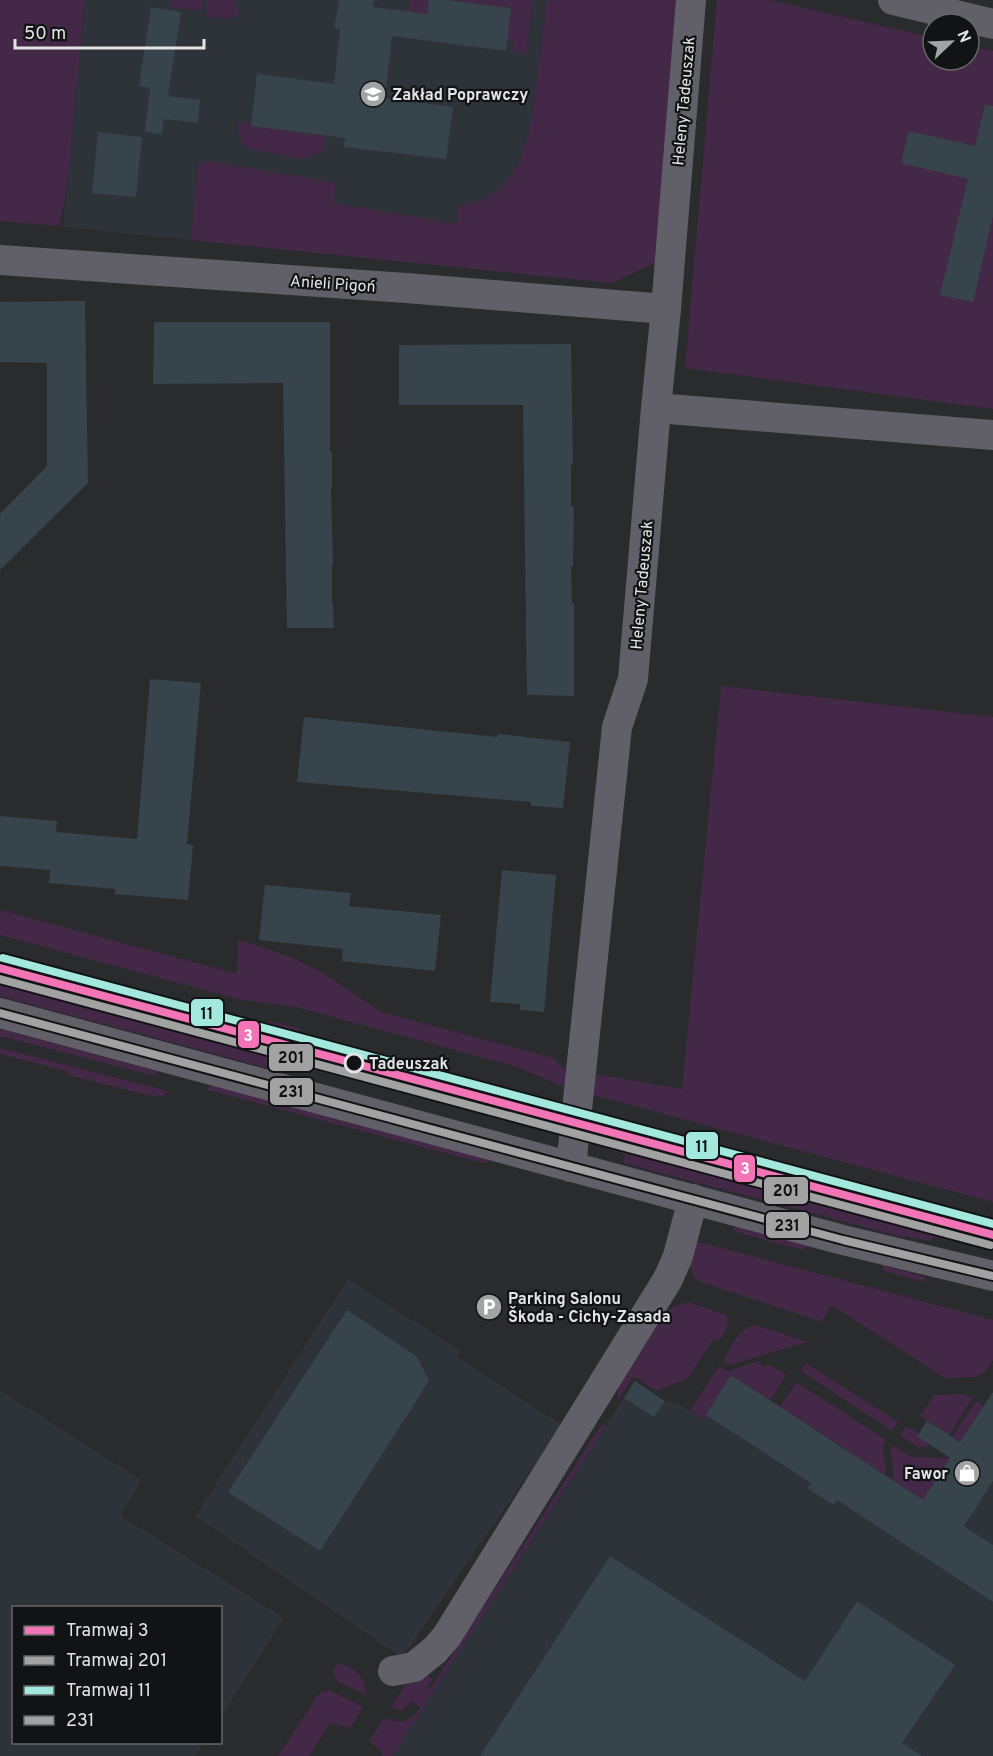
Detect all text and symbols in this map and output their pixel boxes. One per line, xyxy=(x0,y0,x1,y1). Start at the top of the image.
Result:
scale bar xyxy=(15,12,204,50)
north arrow xyxy=(921,12,981,72)
text: 50 m xyxy=(24,23,66,46)
text: N xyxy=(952,28,974,46)
street label: Heleny Tadeuszak xyxy=(669,36,701,166)
school or university icon: Zakład Poprawczy xyxy=(358,79,388,109)
place label: Zakład Poprawczy xyxy=(392,86,528,106)
street label: Anieli Pigoń xyxy=(289,272,376,298)
street label: Heleny Tadeuszak xyxy=(627,520,659,650)
line badge: 11 xyxy=(190,998,224,1027)
text: 11 xyxy=(201,1005,213,1025)
line badge: 3 xyxy=(237,1020,260,1049)
text: 3 xyxy=(243,1027,253,1047)
line badge: 201 xyxy=(268,1043,314,1072)
text: 201 xyxy=(278,1049,304,1069)
marker: Tadeuszak xyxy=(344,1053,364,1073)
place label: Tadeuszak xyxy=(369,1055,449,1075)
line badge: 231 xyxy=(269,1077,314,1106)
text: 231 xyxy=(278,1083,304,1103)
line badge: 11 xyxy=(685,1131,719,1160)
text: 11 xyxy=(696,1138,708,1158)
line badge: 3 xyxy=(733,1154,756,1183)
text: 3 xyxy=(740,1160,750,1180)
line badge: 201 xyxy=(763,1176,809,1205)
text: 201 xyxy=(773,1182,799,1202)
line badge: 231 xyxy=(765,1211,810,1239)
text: 231 xyxy=(774,1217,800,1237)
place label: Parking Salonu Škoda - Cichy-Zasada xyxy=(508,1290,671,1328)
parking icon: Parking Salonu Škoda - Cichy-Zasada xyxy=(474,1292,504,1322)
shop icon: Fawor xyxy=(952,1458,982,1488)
place label: Fawor xyxy=(904,1465,948,1485)
legend xyxy=(12,1606,222,1744)
text: Tramwaj 3 xyxy=(66,1620,149,1643)
text: Tramwaj 201 xyxy=(66,1650,167,1673)
text: Tramwaj 11 xyxy=(66,1680,151,1703)
text: 231 xyxy=(66,1710,95,1733)

